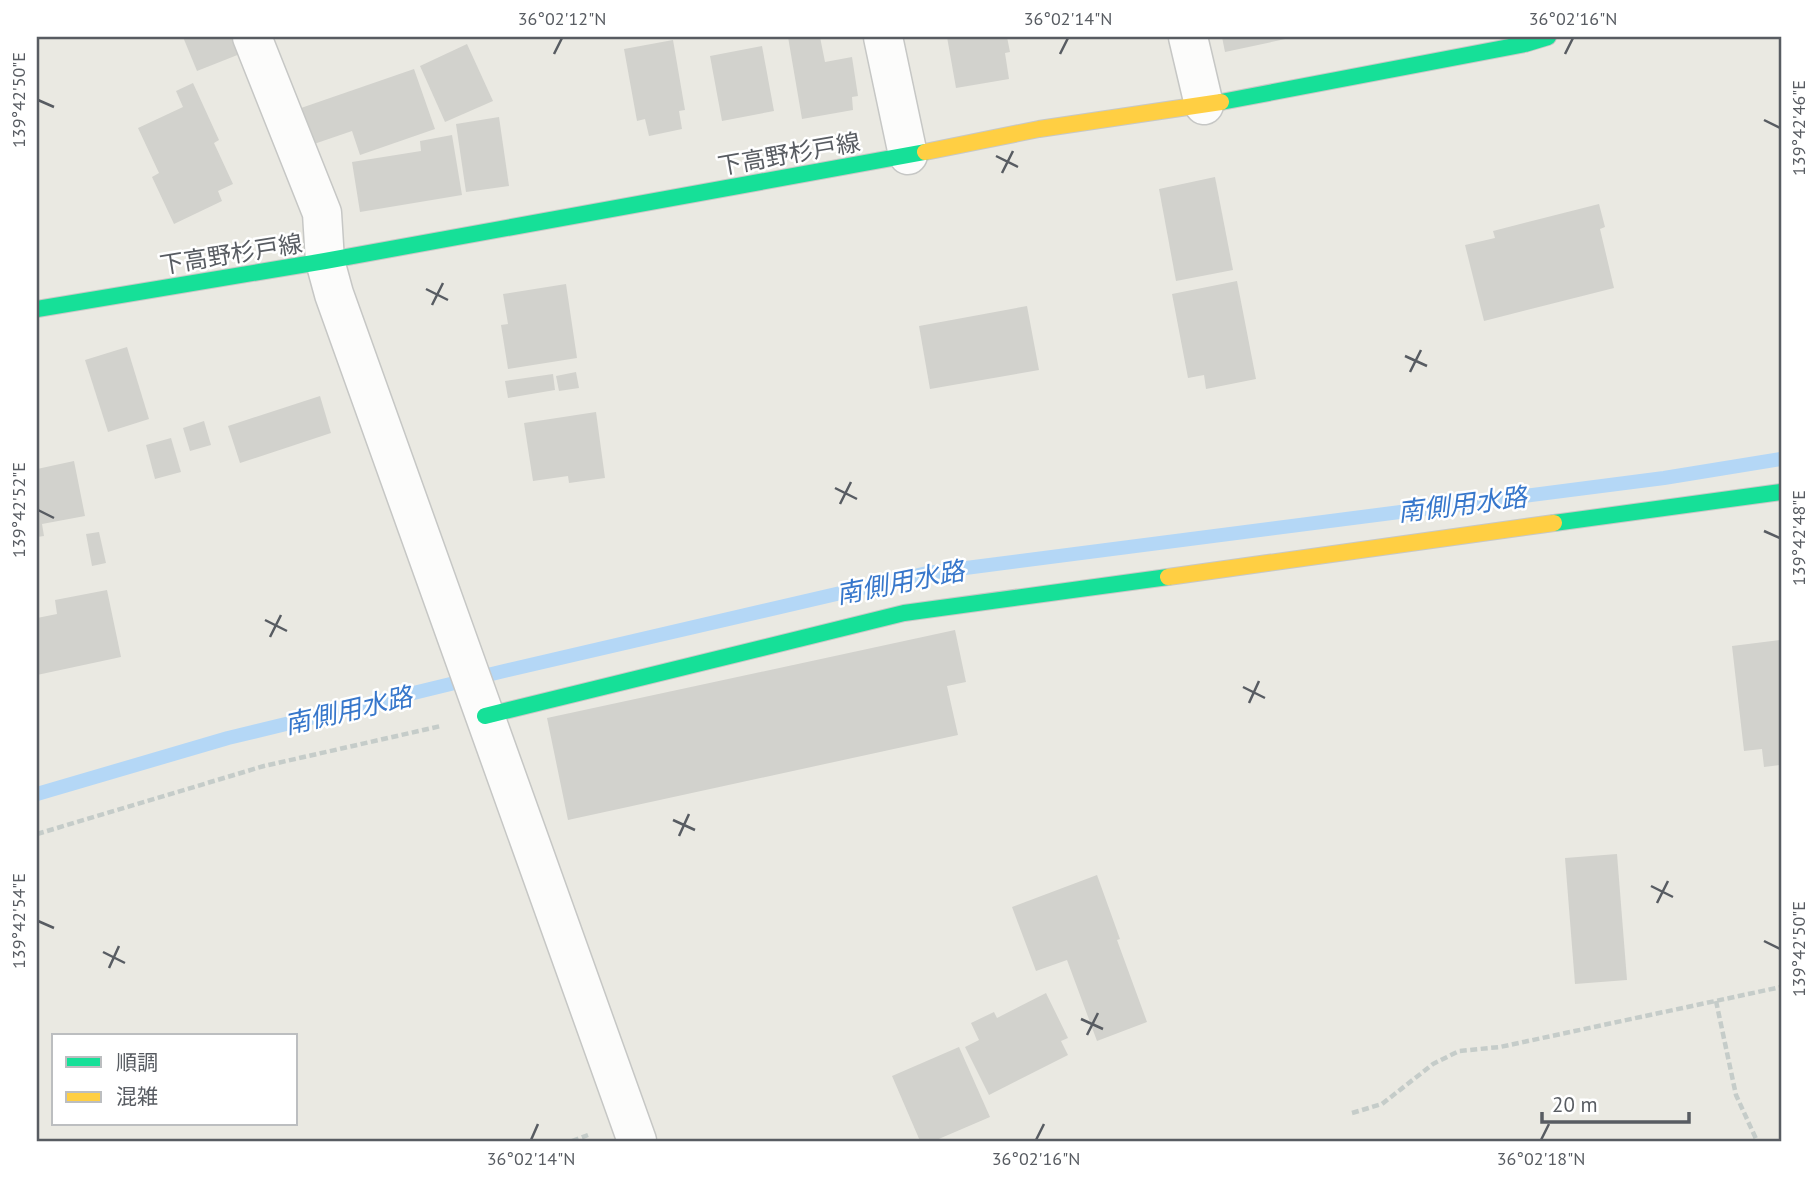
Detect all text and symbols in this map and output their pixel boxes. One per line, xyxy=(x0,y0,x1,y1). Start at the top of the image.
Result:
text: 36°02'12"N xyxy=(518,7,606,30)
text: 36°02'14"N xyxy=(1024,7,1112,30)
text: 36°02'16"N xyxy=(1529,7,1617,30)
text: 139°42'50"E xyxy=(7,52,30,148)
text: 139°42'46"E xyxy=(1787,80,1810,176)
street label: 下高野杉戸線 xyxy=(715,126,863,182)
street label: 下高野杉戸線 xyxy=(157,227,305,281)
text: 139°42'52"E xyxy=(7,462,30,558)
water label: 南側用水路 xyxy=(1395,479,1531,528)
text: 139°42'48"E xyxy=(1787,490,1810,586)
water label: 南側用水路 xyxy=(833,553,969,611)
water label: 南側用水路 xyxy=(281,679,417,741)
text: 139°42'54"E xyxy=(7,873,30,969)
text: 139°42'50"E xyxy=(1787,901,1810,997)
legend xyxy=(52,1034,298,1126)
text: 順調 xyxy=(116,1049,158,1076)
scale bar xyxy=(1542,1080,1688,1124)
text: 混雑 xyxy=(116,1083,158,1110)
text: 20 m xyxy=(1552,1091,1598,1118)
text: 36°02'14"N xyxy=(487,1147,575,1170)
text: 36°02'16"N xyxy=(992,1147,1080,1170)
text: 36°02'18"N xyxy=(1497,1147,1585,1170)

